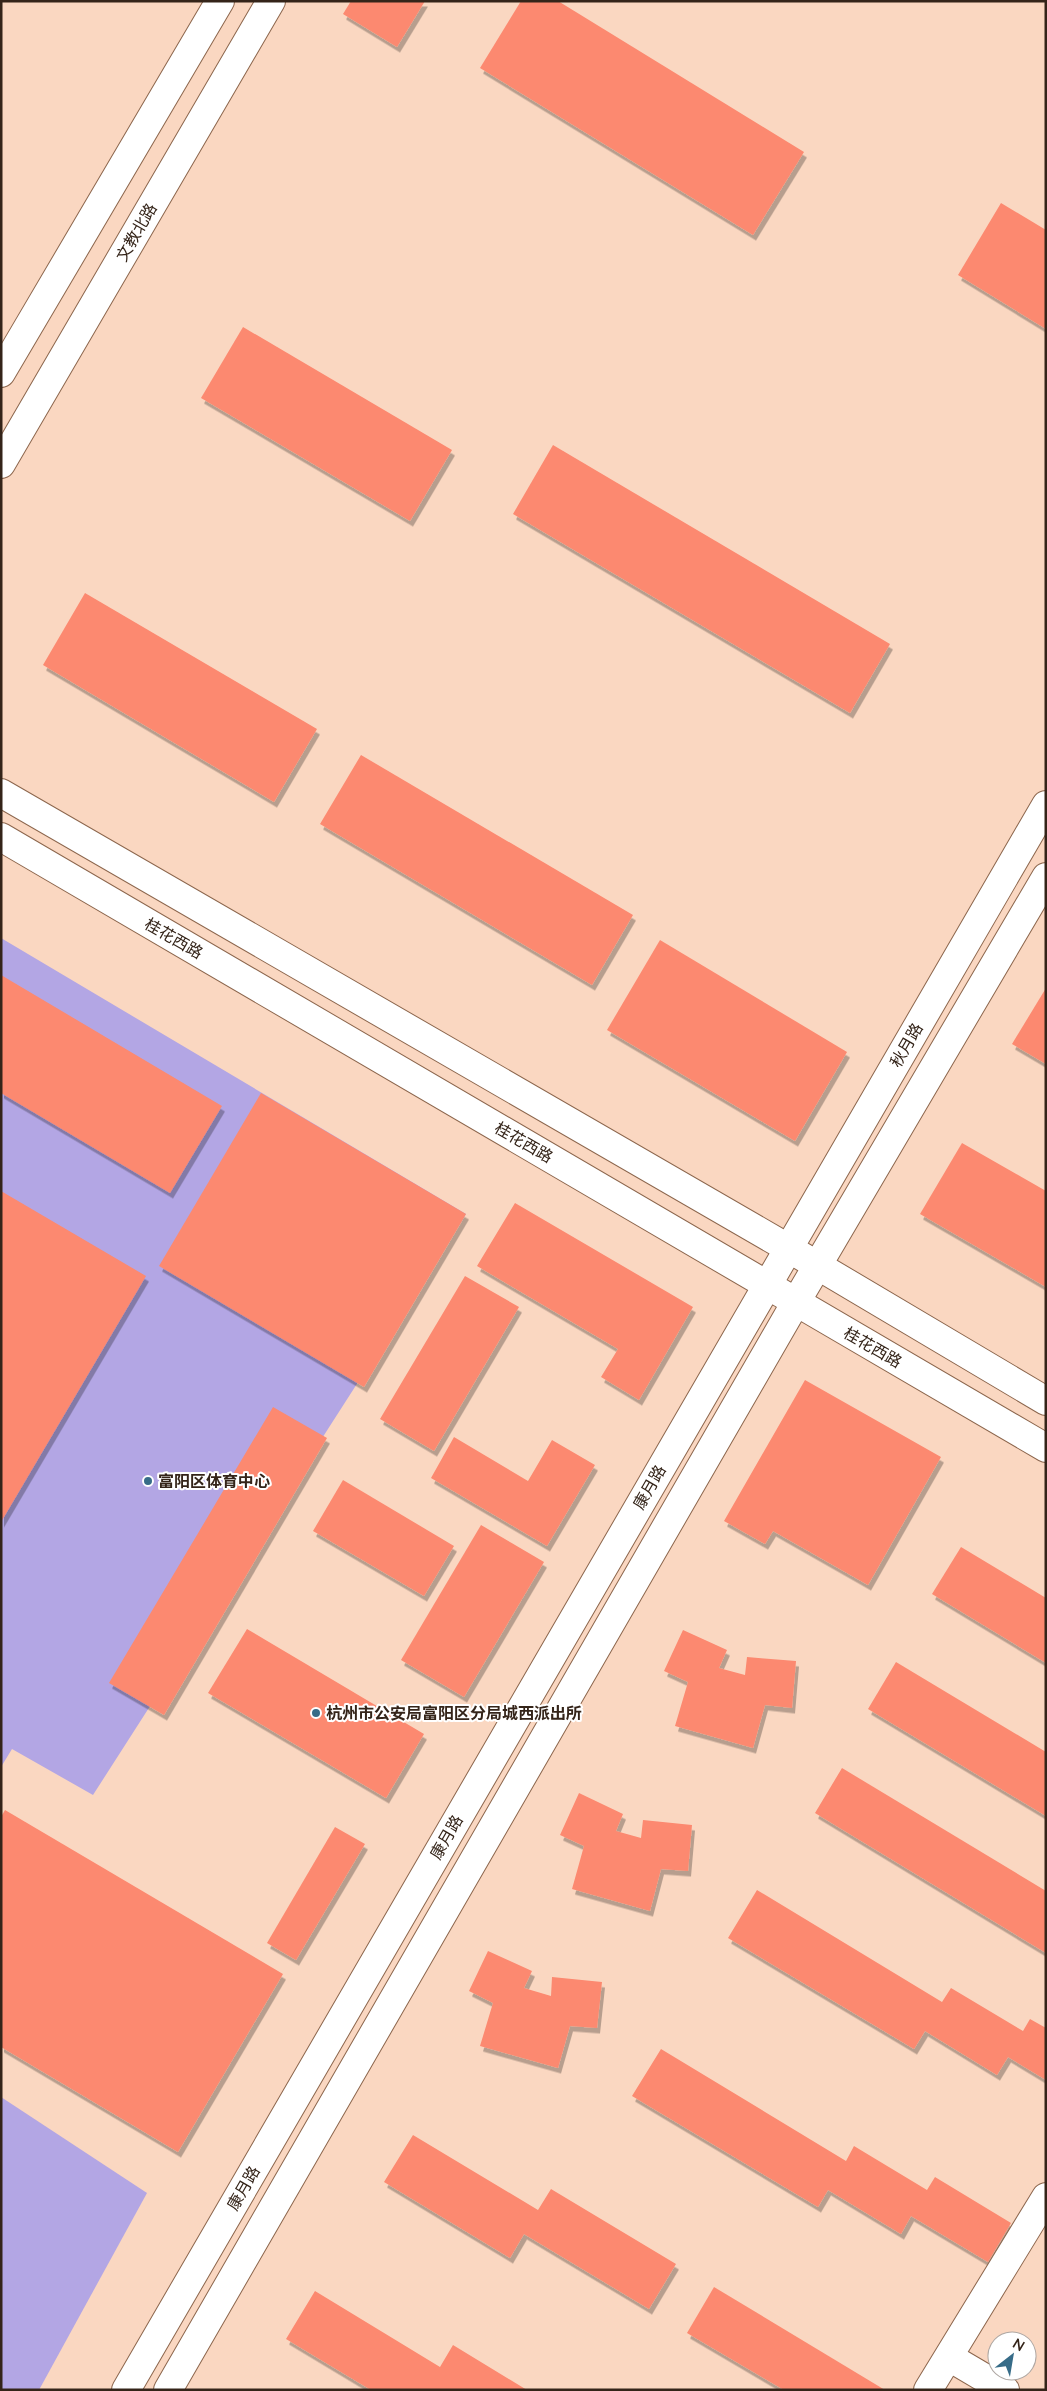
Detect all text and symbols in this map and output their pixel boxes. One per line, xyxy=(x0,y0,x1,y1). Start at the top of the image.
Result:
street label: 文教北路 xyxy=(111,199,160,264)
street label: 桂花西路 xyxy=(142,913,207,962)
street label: 秋月路 xyxy=(885,1019,926,1070)
street label: 桂花西路 xyxy=(492,1117,557,1166)
street label: 桂花西路 xyxy=(841,1322,906,1371)
street label: 康月路 xyxy=(628,1461,669,1512)
place label: 富阳区体育中心 xyxy=(158,1471,270,1490)
marker: 富阳区体育中心 xyxy=(142,1475,154,1487)
place label: 杭州市公安局富阳区分局城西派出所 xyxy=(326,1703,582,1722)
marker: 杭州市公安局富阳区分局城西派出所 xyxy=(310,1707,322,1719)
street label: 康月路 xyxy=(425,1811,466,1862)
street label: 康月路 xyxy=(222,2162,263,2213)
north arrow xyxy=(987,2331,1037,2381)
text: N xyxy=(1010,2334,1028,2354)

